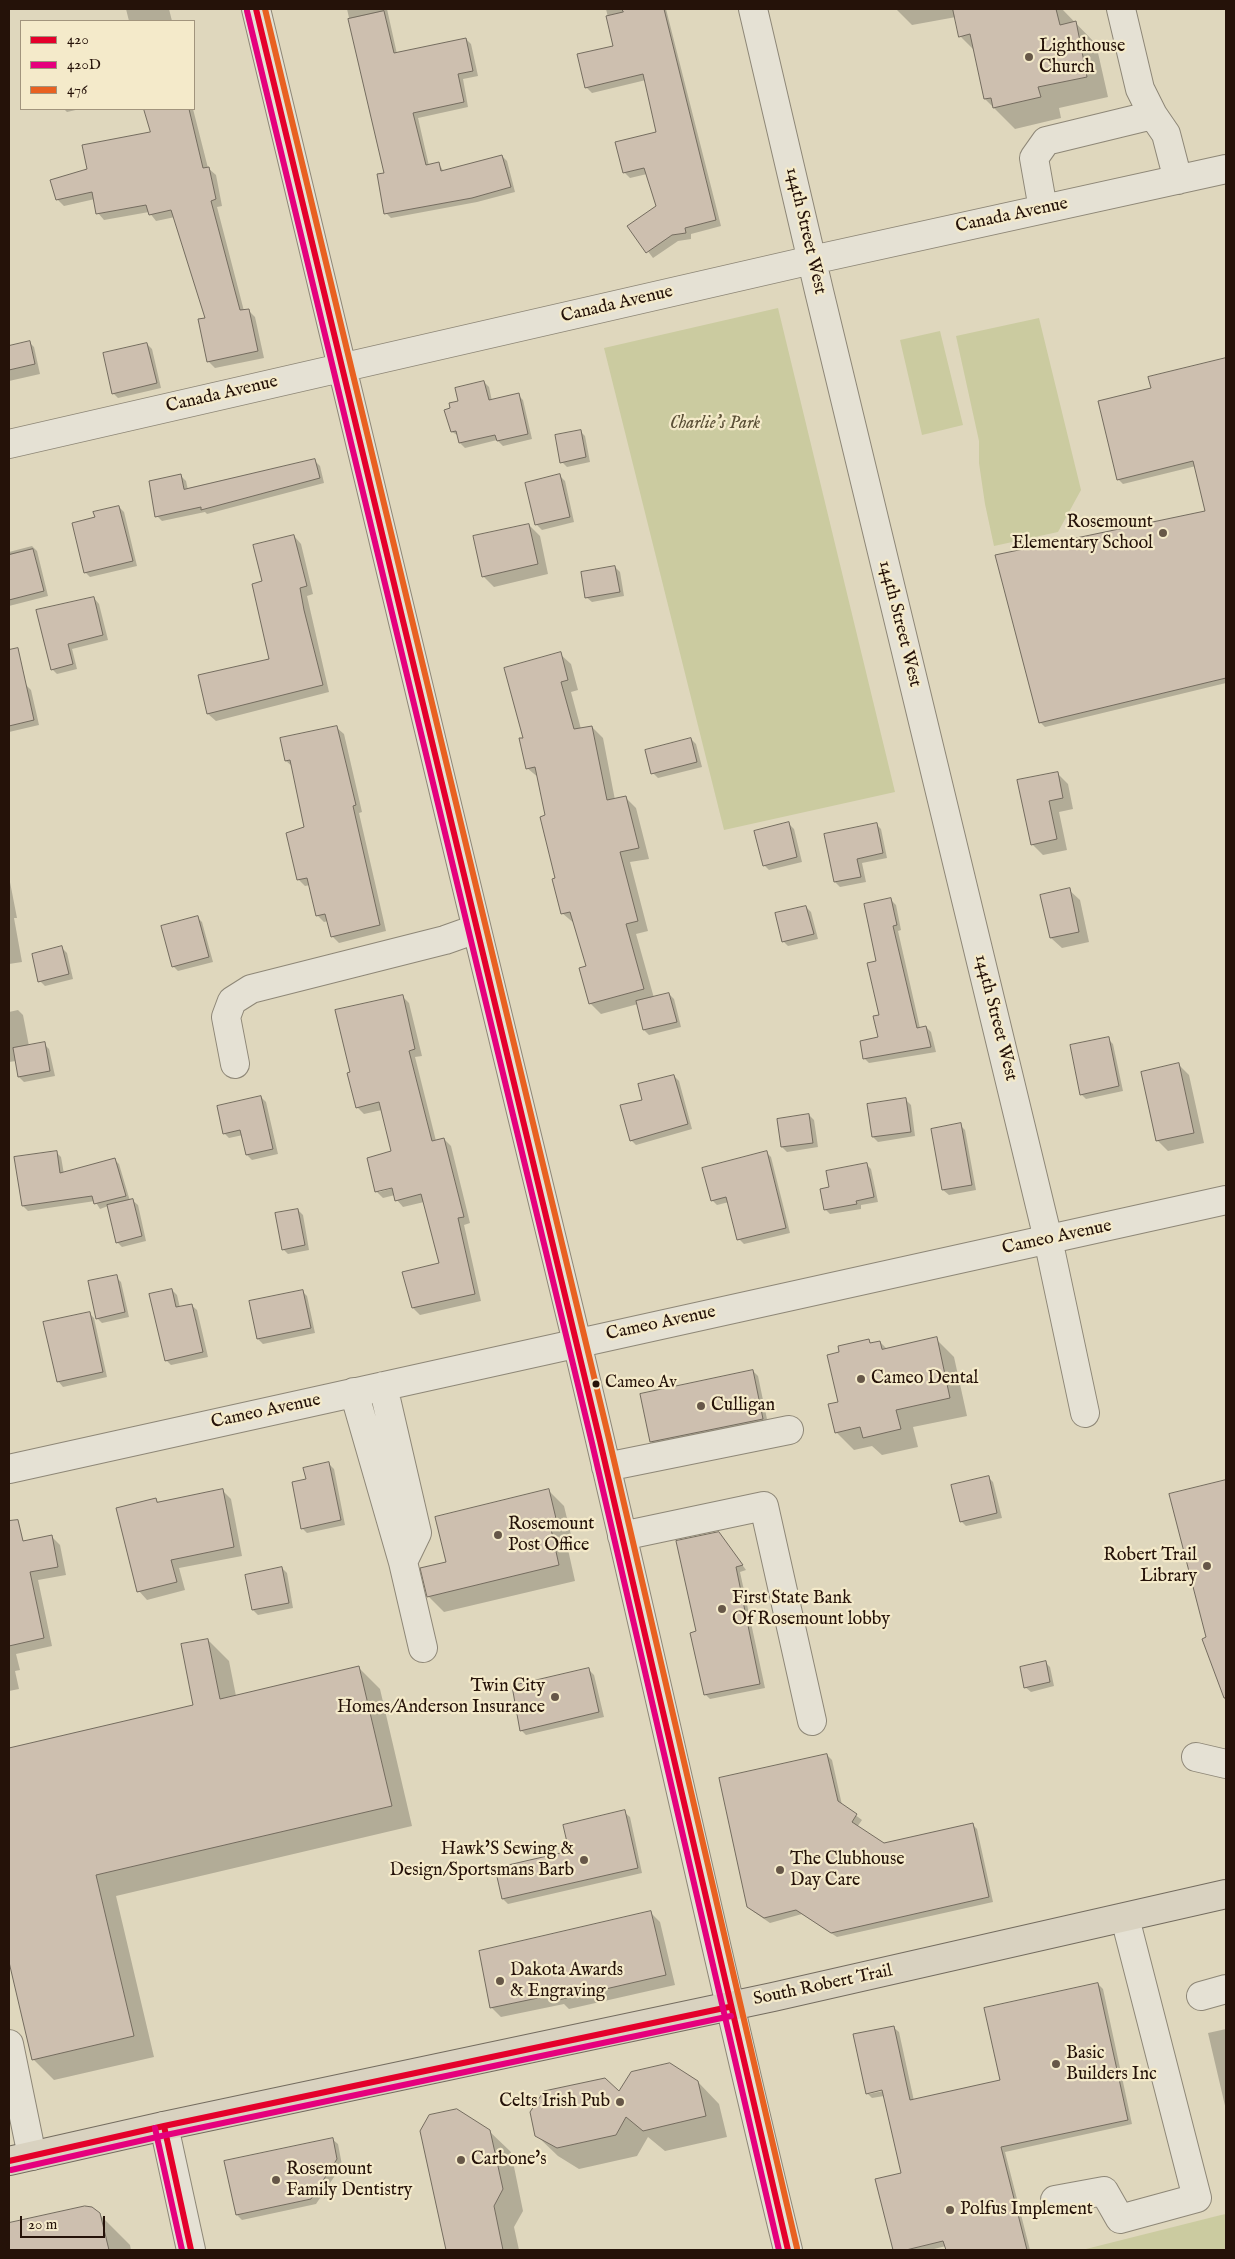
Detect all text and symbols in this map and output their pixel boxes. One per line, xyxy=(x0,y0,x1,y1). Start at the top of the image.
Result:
legend xyxy=(20,20,195,110)
text: 420 xyxy=(67,30,89,49)
place label: Lighthouse Church xyxy=(1039,36,1125,78)
marker: Lighthouse Church xyxy=(1023,51,1035,63)
text: 420D xyxy=(67,55,101,74)
text: 476 xyxy=(67,80,87,99)
street label: 144th Street West xyxy=(780,165,830,297)
street label: Canada Avenue xyxy=(954,194,1070,238)
street label: Canada Avenue xyxy=(559,282,675,328)
street label: Canada Avenue xyxy=(164,372,280,418)
park label: Charlie's Park xyxy=(670,413,760,435)
place label: Rosemount Elementary School xyxy=(1012,512,1153,554)
marker: Rosemount Elementary School xyxy=(1157,527,1169,539)
street label: 144th Street West xyxy=(873,558,925,690)
street label: 144th Street West xyxy=(969,952,1021,1084)
street label: Cameo Avenue xyxy=(1000,1216,1114,1260)
street label: Cameo Avenue xyxy=(604,1302,718,1346)
place label: Cameo Dental xyxy=(871,1368,979,1390)
marker: Cameo Dental xyxy=(855,1373,867,1385)
place label: Cameo Av xyxy=(605,1374,677,1394)
marker: Cameo Av xyxy=(591,1379,601,1389)
street label: Cameo Avenue xyxy=(209,1390,323,1434)
place label: Culligan xyxy=(711,1395,775,1417)
marker: Culligan xyxy=(695,1400,707,1412)
place label: Rosemount Post Office xyxy=(508,1514,594,1556)
marker: Rosemount Post Office xyxy=(492,1529,504,1541)
place label: Robert Trail Library xyxy=(1103,1545,1197,1588)
marker: Robert Trail Library xyxy=(1201,1560,1213,1572)
place label: First State Bank Of Rosemount lobby xyxy=(732,1588,890,1630)
marker: First State Bank Of Rosemount lobby xyxy=(716,1603,728,1615)
place label: Twin City Homes/Anderson Insurance xyxy=(337,1676,545,1718)
marker: Twin City Homes/Anderson Insurance xyxy=(549,1691,561,1703)
place label: Hawk'S Sewing & Design/Sportsmans Barb xyxy=(389,1839,574,1882)
place label: The Clubhouse Day Care xyxy=(790,1849,905,1892)
marker: Hawk'S Sewing & Design/Sportsmans Barb xyxy=(578,1854,590,1866)
marker: The Clubhouse Day Care xyxy=(774,1864,786,1876)
place label: Dakota Awards & Engraving xyxy=(510,1960,623,2002)
street label: South Robert Trail xyxy=(751,1961,895,2011)
marker: Dakota Awards & Engraving xyxy=(494,1975,506,1987)
place label: Basic Builders Inc xyxy=(1066,2043,1157,2086)
marker: Basic Builders Inc xyxy=(1050,2058,1062,2070)
place label: Celts Irish Pub xyxy=(499,2091,610,2113)
marker: Celts Irish Pub xyxy=(614,2096,626,2108)
place label: Carbone's xyxy=(471,2149,547,2171)
marker: Carbone's xyxy=(455,2154,467,2166)
place label: Rosemount Family Dentistry xyxy=(286,2159,412,2202)
marker: Rosemount Family Dentistry xyxy=(270,2174,282,2186)
place label: Polfus Implement xyxy=(960,2199,1093,2221)
marker: Polfus Implement xyxy=(944,2204,956,2216)
scale bar xyxy=(22,2206,108,2238)
text: 20 m xyxy=(28,2215,57,2234)

